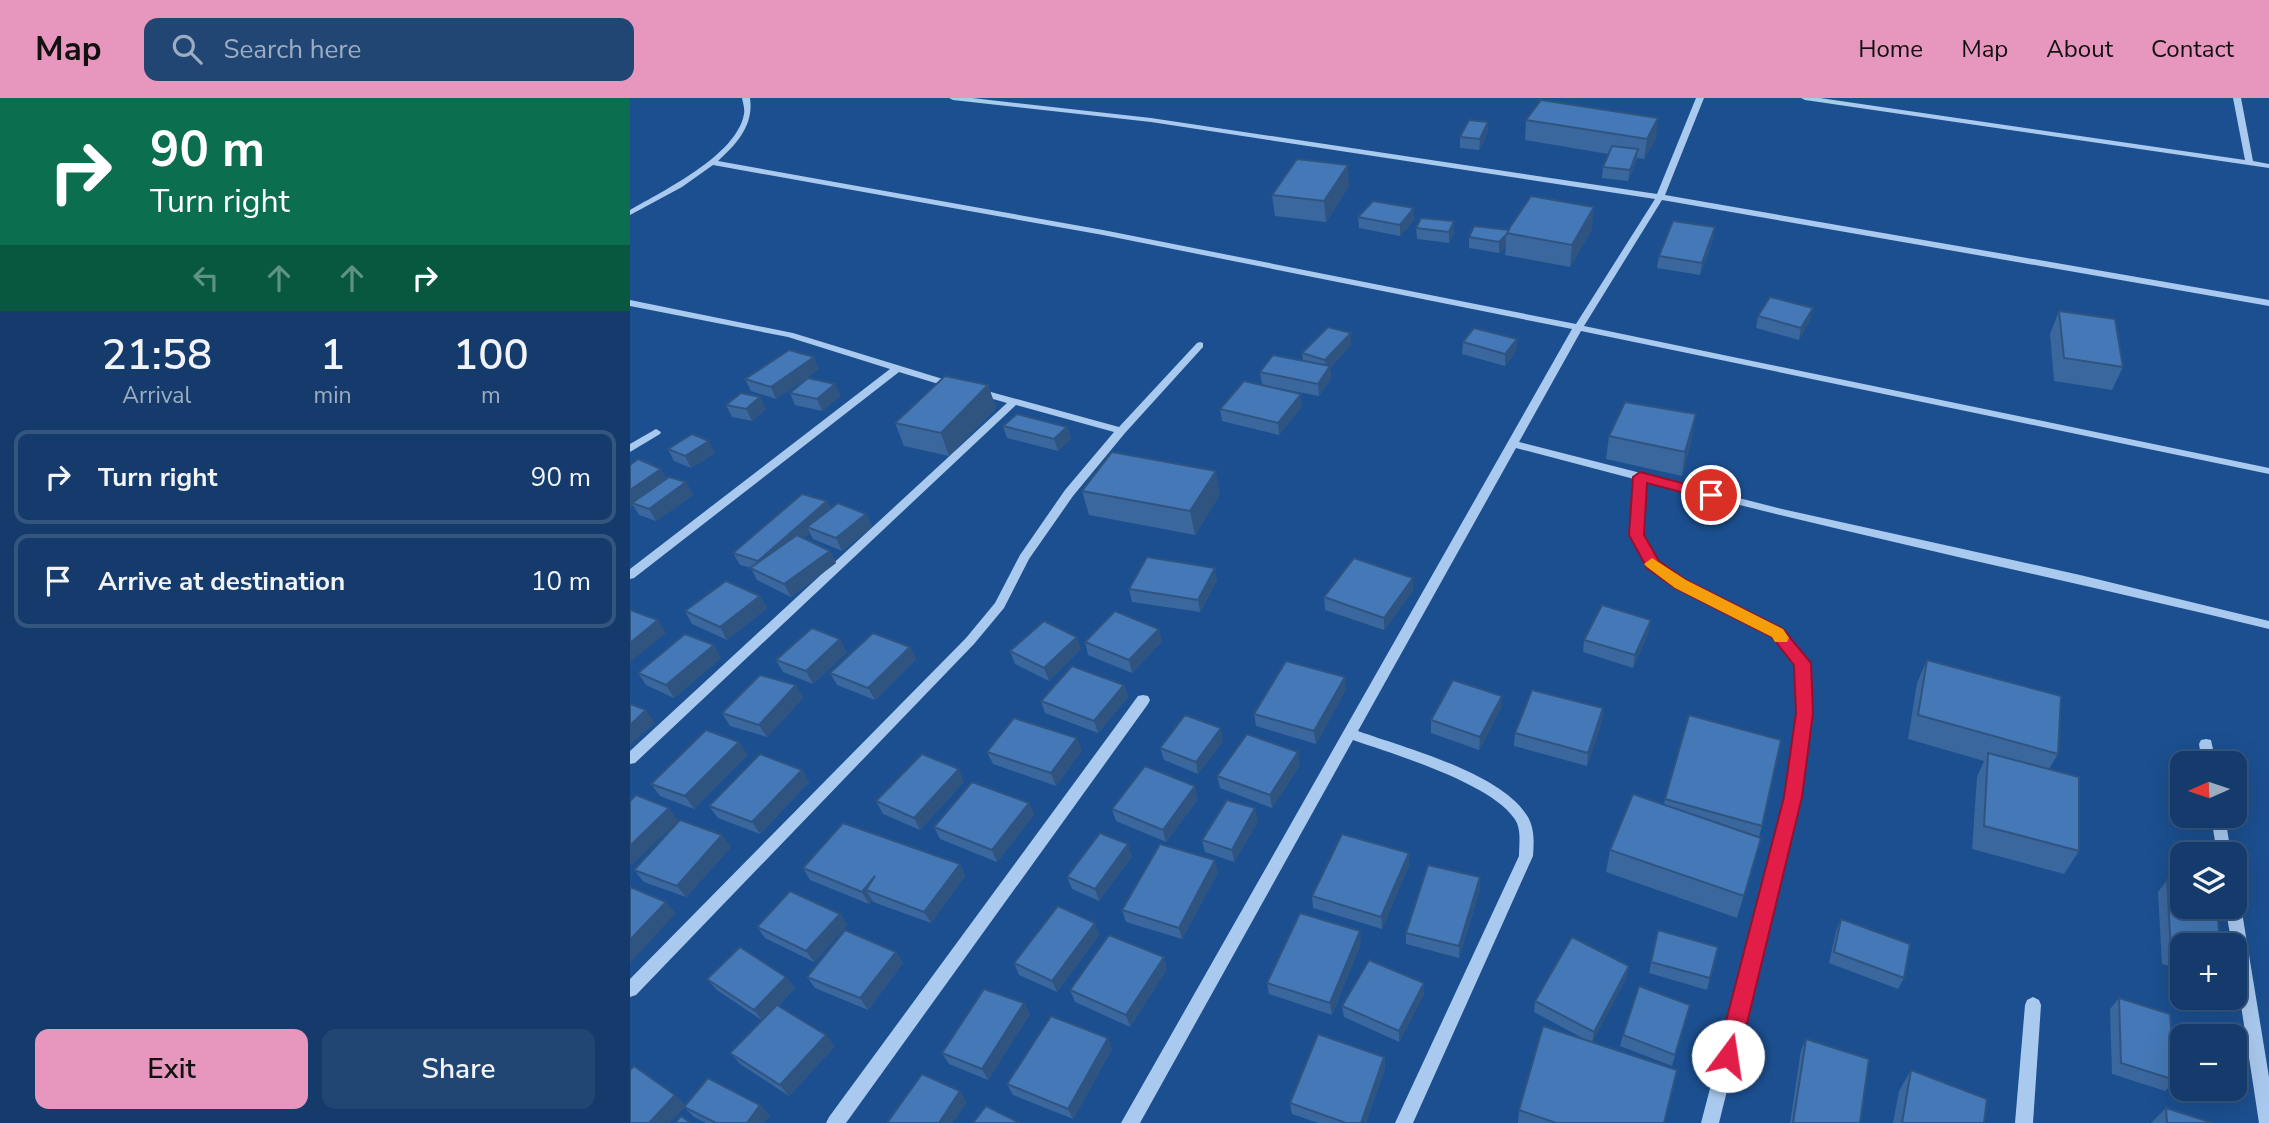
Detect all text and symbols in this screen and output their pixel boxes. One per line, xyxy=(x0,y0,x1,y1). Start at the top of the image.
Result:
search box xyxy=(144,18,634,81)
text: Map xyxy=(35,27,102,72)
icon: search xyxy=(168,30,206,68)
text: Search here xyxy=(224,32,361,67)
text: Home xyxy=(1858,33,1923,65)
text: Map xyxy=(1961,33,2008,65)
text: About xyxy=(2046,33,2113,65)
text: Contact xyxy=(2151,33,2234,65)
text: 90 m xyxy=(150,116,265,183)
icon: right xyxy=(35,126,126,217)
text: Turn right xyxy=(150,180,290,223)
icon: left xyxy=(187,259,225,297)
icon: ahead xyxy=(260,259,298,297)
icon: ahead xyxy=(333,259,371,297)
icon: right xyxy=(406,259,444,297)
text: 21:58 xyxy=(101,327,212,384)
text: 1 xyxy=(320,327,345,384)
text: 100 xyxy=(453,327,529,384)
text: Arrival xyxy=(122,380,191,411)
text: min xyxy=(314,380,352,411)
text: m xyxy=(481,380,501,411)
icon: right xyxy=(39,458,77,496)
text: Turn right xyxy=(98,460,217,495)
text: 90 m xyxy=(531,460,591,495)
pin xyxy=(1681,465,1741,525)
icon: arrive xyxy=(1692,476,1730,514)
icon: arrive xyxy=(39,562,77,600)
text: Arrive at destination xyxy=(98,564,345,599)
text: 10 m xyxy=(531,564,591,599)
north arrow xyxy=(2170,751,2247,828)
map controls xyxy=(2170,751,2247,1101)
button: layers xyxy=(2170,842,2247,919)
button: + xyxy=(2170,933,2247,1010)
position arrow xyxy=(1691,1019,1765,1093)
button: − xyxy=(2170,1024,2247,1101)
button: Exit xyxy=(35,1029,308,1109)
button: Share xyxy=(322,1029,595,1109)

